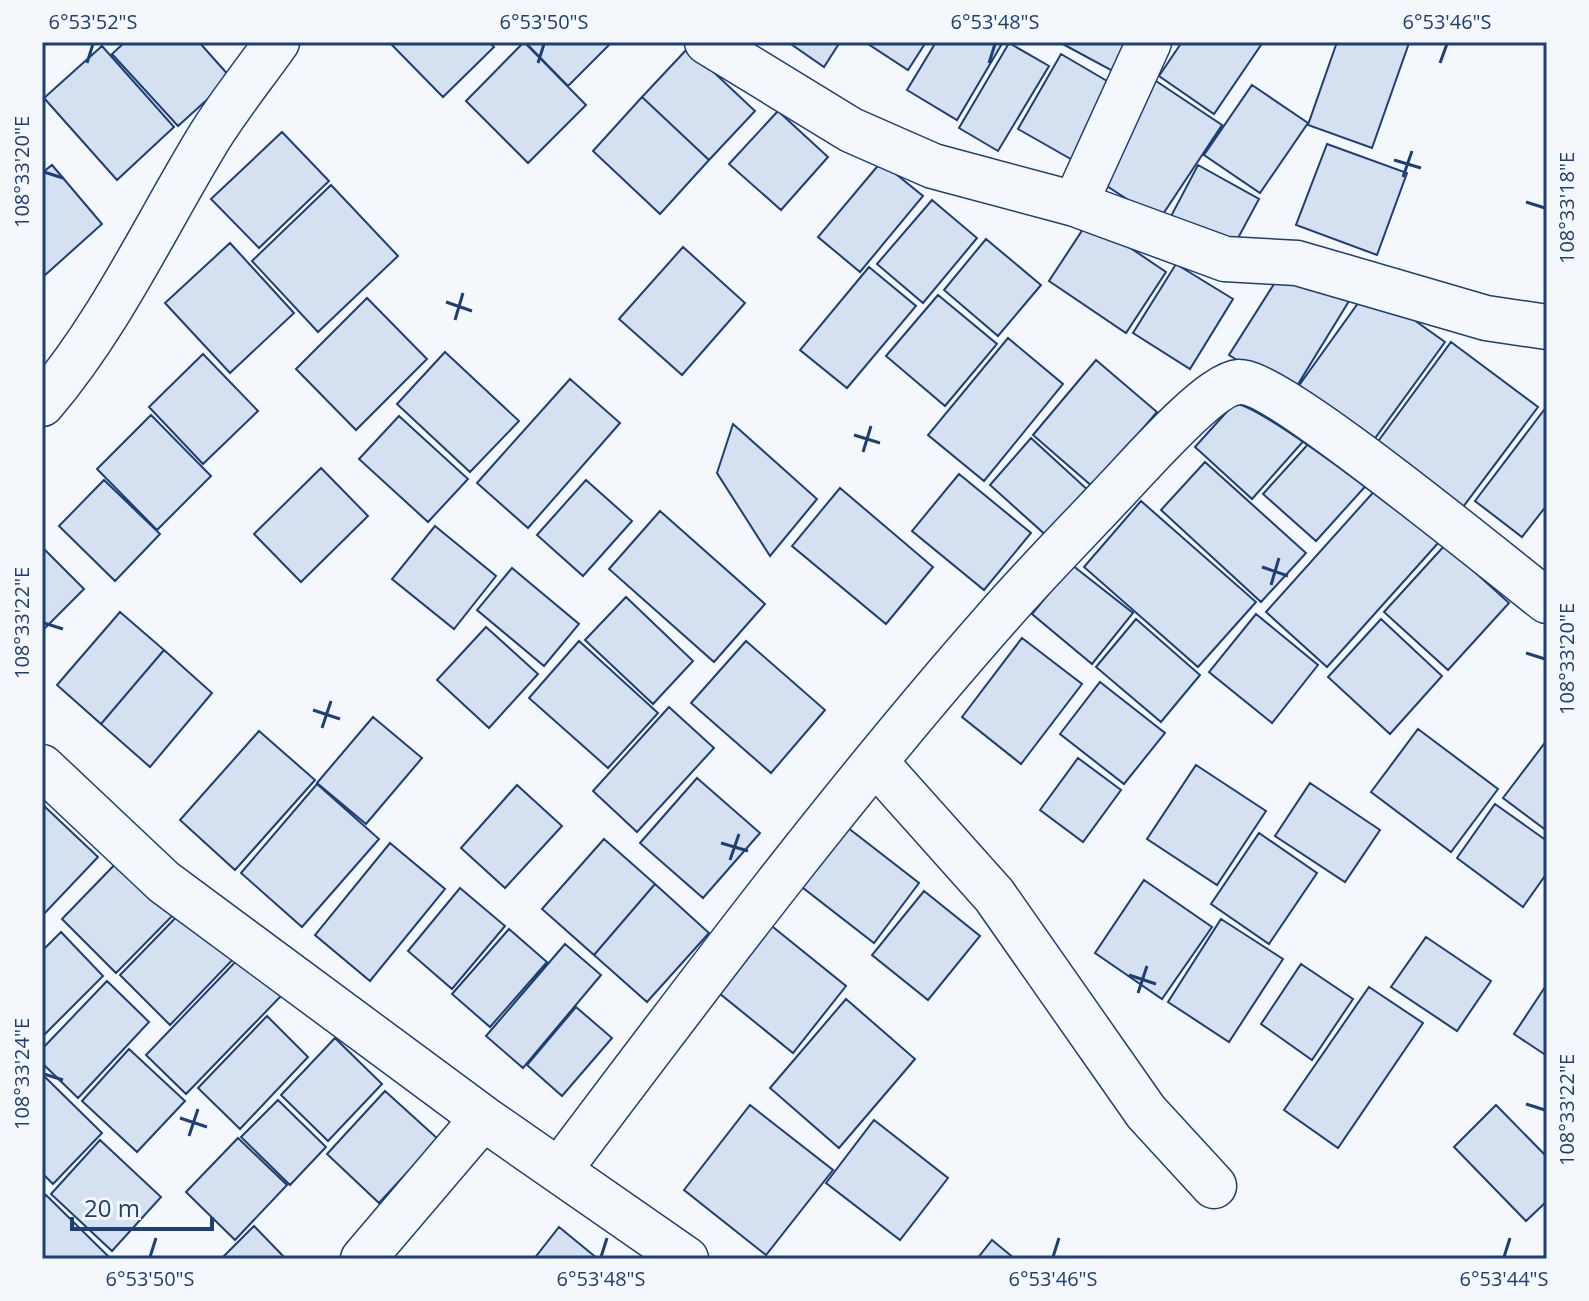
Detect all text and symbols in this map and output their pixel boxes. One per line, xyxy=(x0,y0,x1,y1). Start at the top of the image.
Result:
text: 6°53'52"S xyxy=(48,8,138,35)
text: 6°53'50"S xyxy=(499,8,589,35)
text: 6°53'48"S xyxy=(950,8,1040,35)
text: 6°53'46"S xyxy=(1402,8,1492,35)
text: 108°33'20"E xyxy=(8,116,35,228)
text: 108°33'18"E xyxy=(1553,152,1580,264)
text: 108°33'22"E xyxy=(8,567,35,679)
text: 108°33'20"E xyxy=(1553,603,1580,715)
text: 108°33'24"E xyxy=(8,1018,35,1130)
text: 108°33'22"E xyxy=(1553,1054,1580,1166)
scale bar xyxy=(72,1181,212,1231)
text: 20 m xyxy=(84,1191,140,1224)
text: 6°53'50"S xyxy=(105,1265,195,1292)
text: 6°53'48"S xyxy=(556,1265,646,1292)
text: 6°53'46"S xyxy=(1008,1265,1098,1292)
text: 6°53'44"S xyxy=(1459,1265,1549,1292)

